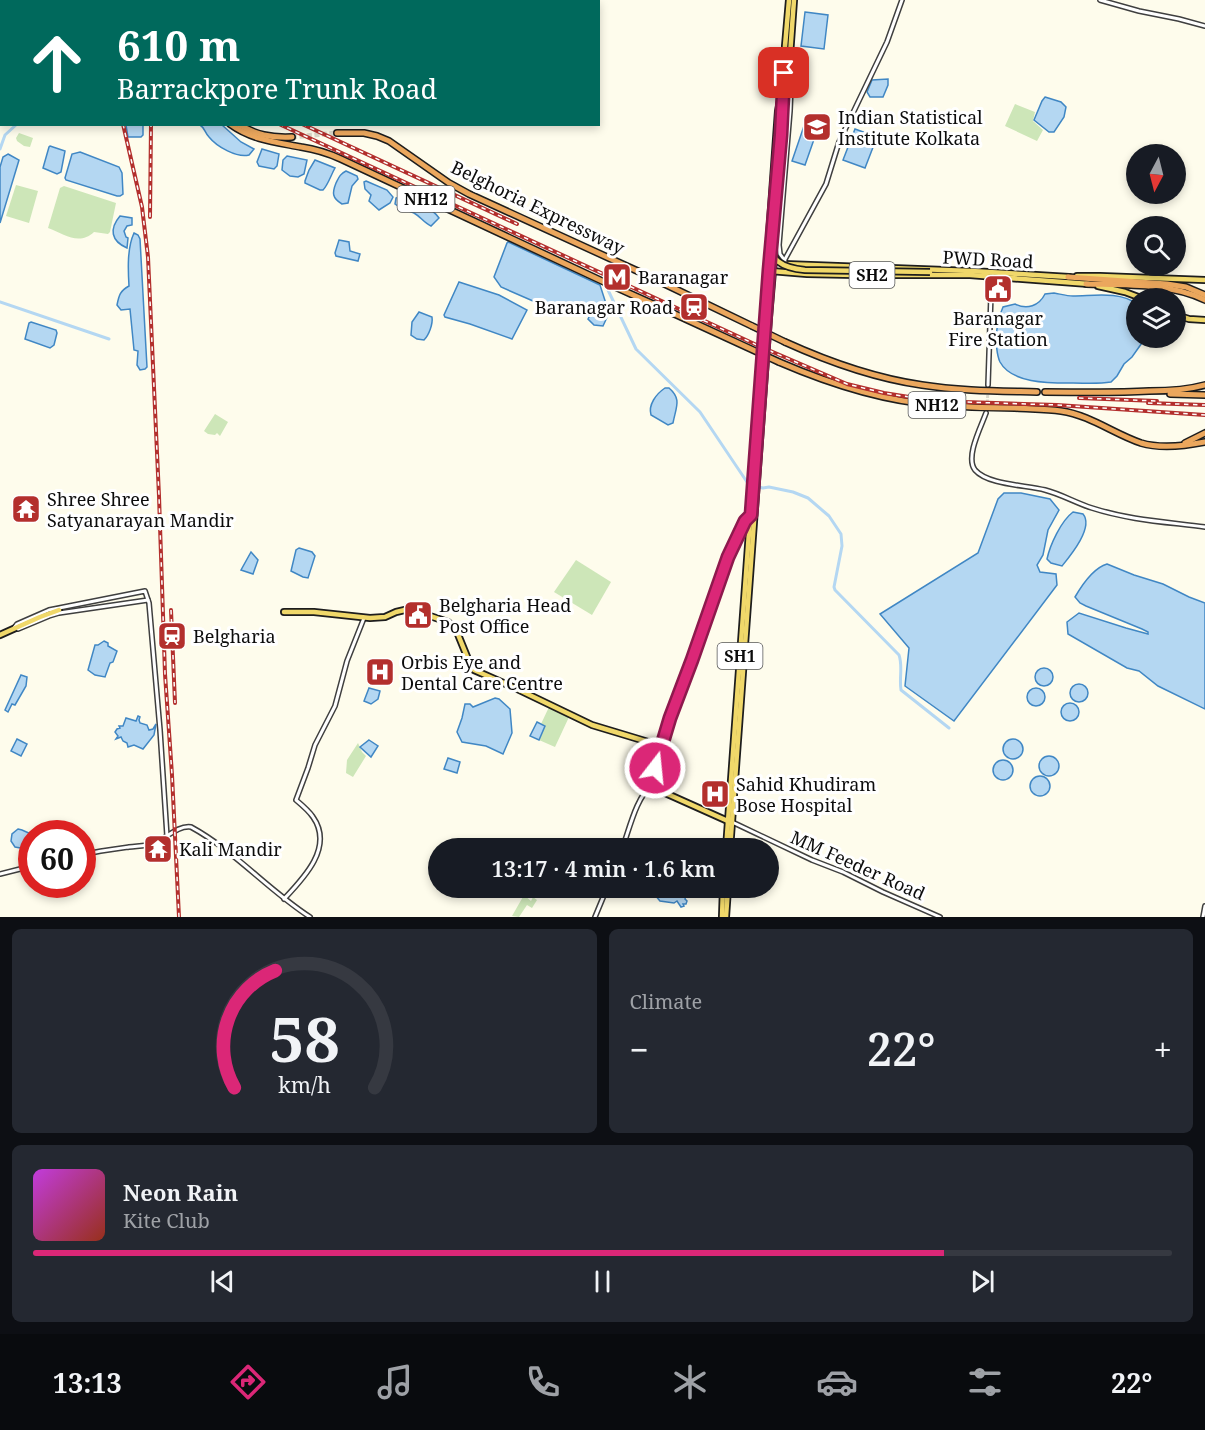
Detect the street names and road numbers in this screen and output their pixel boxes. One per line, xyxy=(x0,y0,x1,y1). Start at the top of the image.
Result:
street label: Belghoria Expressway xyxy=(447,155,629,260)
road number: NH12 xyxy=(398,186,454,212)
street label: PWD Road xyxy=(942,245,1034,273)
road number: SH2 xyxy=(850,262,894,288)
road number: NH12 xyxy=(908,392,966,418)
road number: SH1 xyxy=(718,643,762,669)
street label: MM Feeder Road xyxy=(787,825,929,905)

